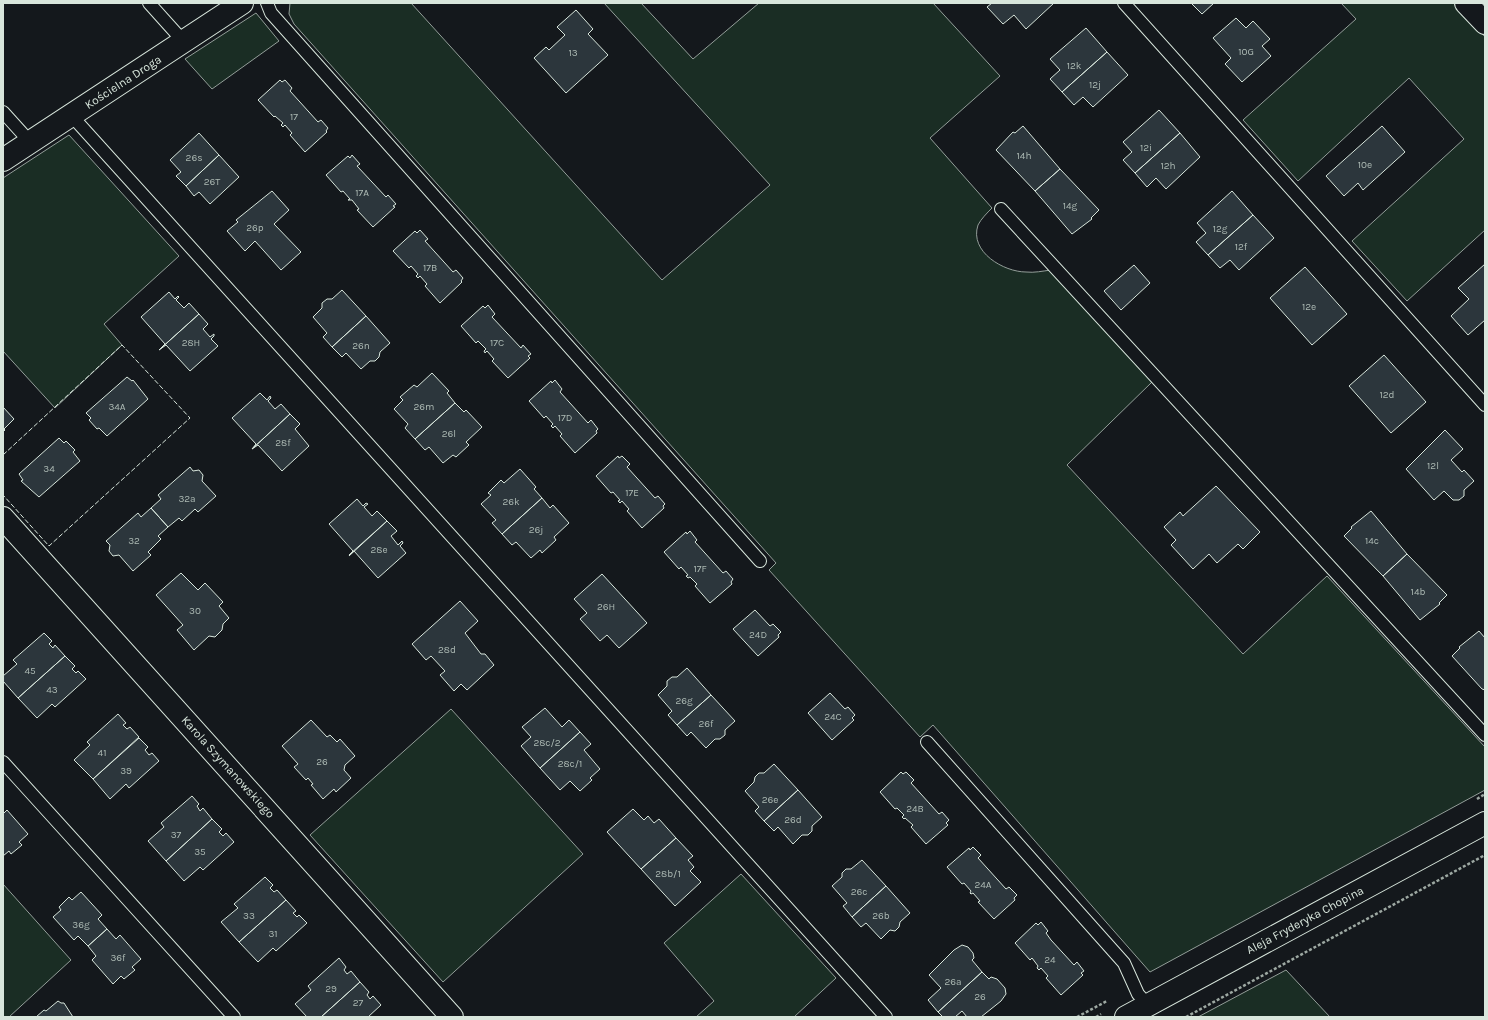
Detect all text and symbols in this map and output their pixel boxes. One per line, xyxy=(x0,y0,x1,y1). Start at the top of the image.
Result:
house number: 10G xyxy=(1238,46,1254,58)
house number: 13 xyxy=(568,47,578,59)
street label: Kościelna Droga xyxy=(82,52,164,112)
house number: 12k xyxy=(1067,60,1082,72)
house number: 12j xyxy=(1089,79,1101,91)
house number: 17 xyxy=(290,111,298,123)
house number: 12i xyxy=(1140,142,1152,154)
house number: 14h xyxy=(1017,150,1031,162)
house number: 26s xyxy=(186,152,202,164)
house number: 10e xyxy=(1358,159,1372,171)
house number: 12h xyxy=(1160,160,1176,172)
house number: 26T xyxy=(204,176,220,188)
house number: 17A xyxy=(355,187,369,199)
house number: 14g xyxy=(1063,200,1078,212)
house number: 26p xyxy=(246,222,264,234)
house number: 12g xyxy=(1213,223,1228,235)
house number: 12f xyxy=(1235,241,1248,253)
house number: 17B xyxy=(423,262,437,274)
house number: 12e xyxy=(1302,301,1316,313)
house number: 28H xyxy=(182,337,200,349)
house number: 17C xyxy=(490,337,504,349)
house number: 26n xyxy=(352,340,370,352)
house number: 12d xyxy=(1379,389,1395,401)
house number: 34A xyxy=(108,401,126,413)
house number: 26m xyxy=(414,401,434,413)
house number: 17D xyxy=(558,412,572,424)
house number: 26l xyxy=(442,428,456,440)
house number: 28f xyxy=(275,437,291,449)
house number: 12l xyxy=(1427,460,1439,472)
house number: 34 xyxy=(43,463,55,475)
house number: 17E xyxy=(625,487,639,499)
house number: 32a xyxy=(178,493,196,505)
house number: 26k xyxy=(502,496,520,508)
house number: 26j xyxy=(529,524,543,536)
house number: 32 xyxy=(128,535,140,547)
house number: 14c xyxy=(1365,535,1379,547)
house number: 28e xyxy=(370,544,388,556)
house number: 17F xyxy=(693,563,707,575)
house number: 14b xyxy=(1411,586,1425,598)
house number: 26H xyxy=(597,601,615,613)
house number: 30 xyxy=(189,605,201,617)
house number: 24D xyxy=(749,629,767,641)
house number: 28d xyxy=(438,644,456,656)
house number: 45 xyxy=(24,665,36,677)
house number: 43 xyxy=(46,684,58,696)
house number: 26g xyxy=(675,695,693,707)
house number: 24C xyxy=(824,711,842,723)
street label: Karola Szymanowskiego xyxy=(178,713,278,821)
house number: 26f xyxy=(699,718,714,730)
house number: 28c/2 xyxy=(533,737,561,749)
house number: 41 xyxy=(98,747,106,759)
house number: 26 xyxy=(316,756,328,768)
house number: 28c/1 xyxy=(558,758,582,770)
house number: 39 xyxy=(120,765,132,777)
house number: 26e xyxy=(762,794,778,806)
house number: 24B xyxy=(906,803,924,815)
house number: 26d xyxy=(784,814,802,826)
house number: 37 xyxy=(171,829,182,841)
house number: 35 xyxy=(194,846,206,858)
house number: 28b/1 xyxy=(655,868,681,880)
house number: 24A xyxy=(974,879,992,891)
street label: Aleja Fryderyka Chopina xyxy=(1244,883,1366,957)
house number: 26c xyxy=(851,886,867,898)
house number: 33 xyxy=(243,910,255,922)
house number: 26b xyxy=(872,910,890,922)
house number: 36g xyxy=(72,919,90,931)
house number: 31 xyxy=(268,928,278,940)
house number: 36f xyxy=(110,952,126,964)
house number: 24 xyxy=(1044,954,1056,966)
house number: 26a xyxy=(944,976,962,988)
house number: 29 xyxy=(325,983,337,995)
house number: 26 xyxy=(974,991,986,1003)
house number: 27 xyxy=(353,997,364,1009)

